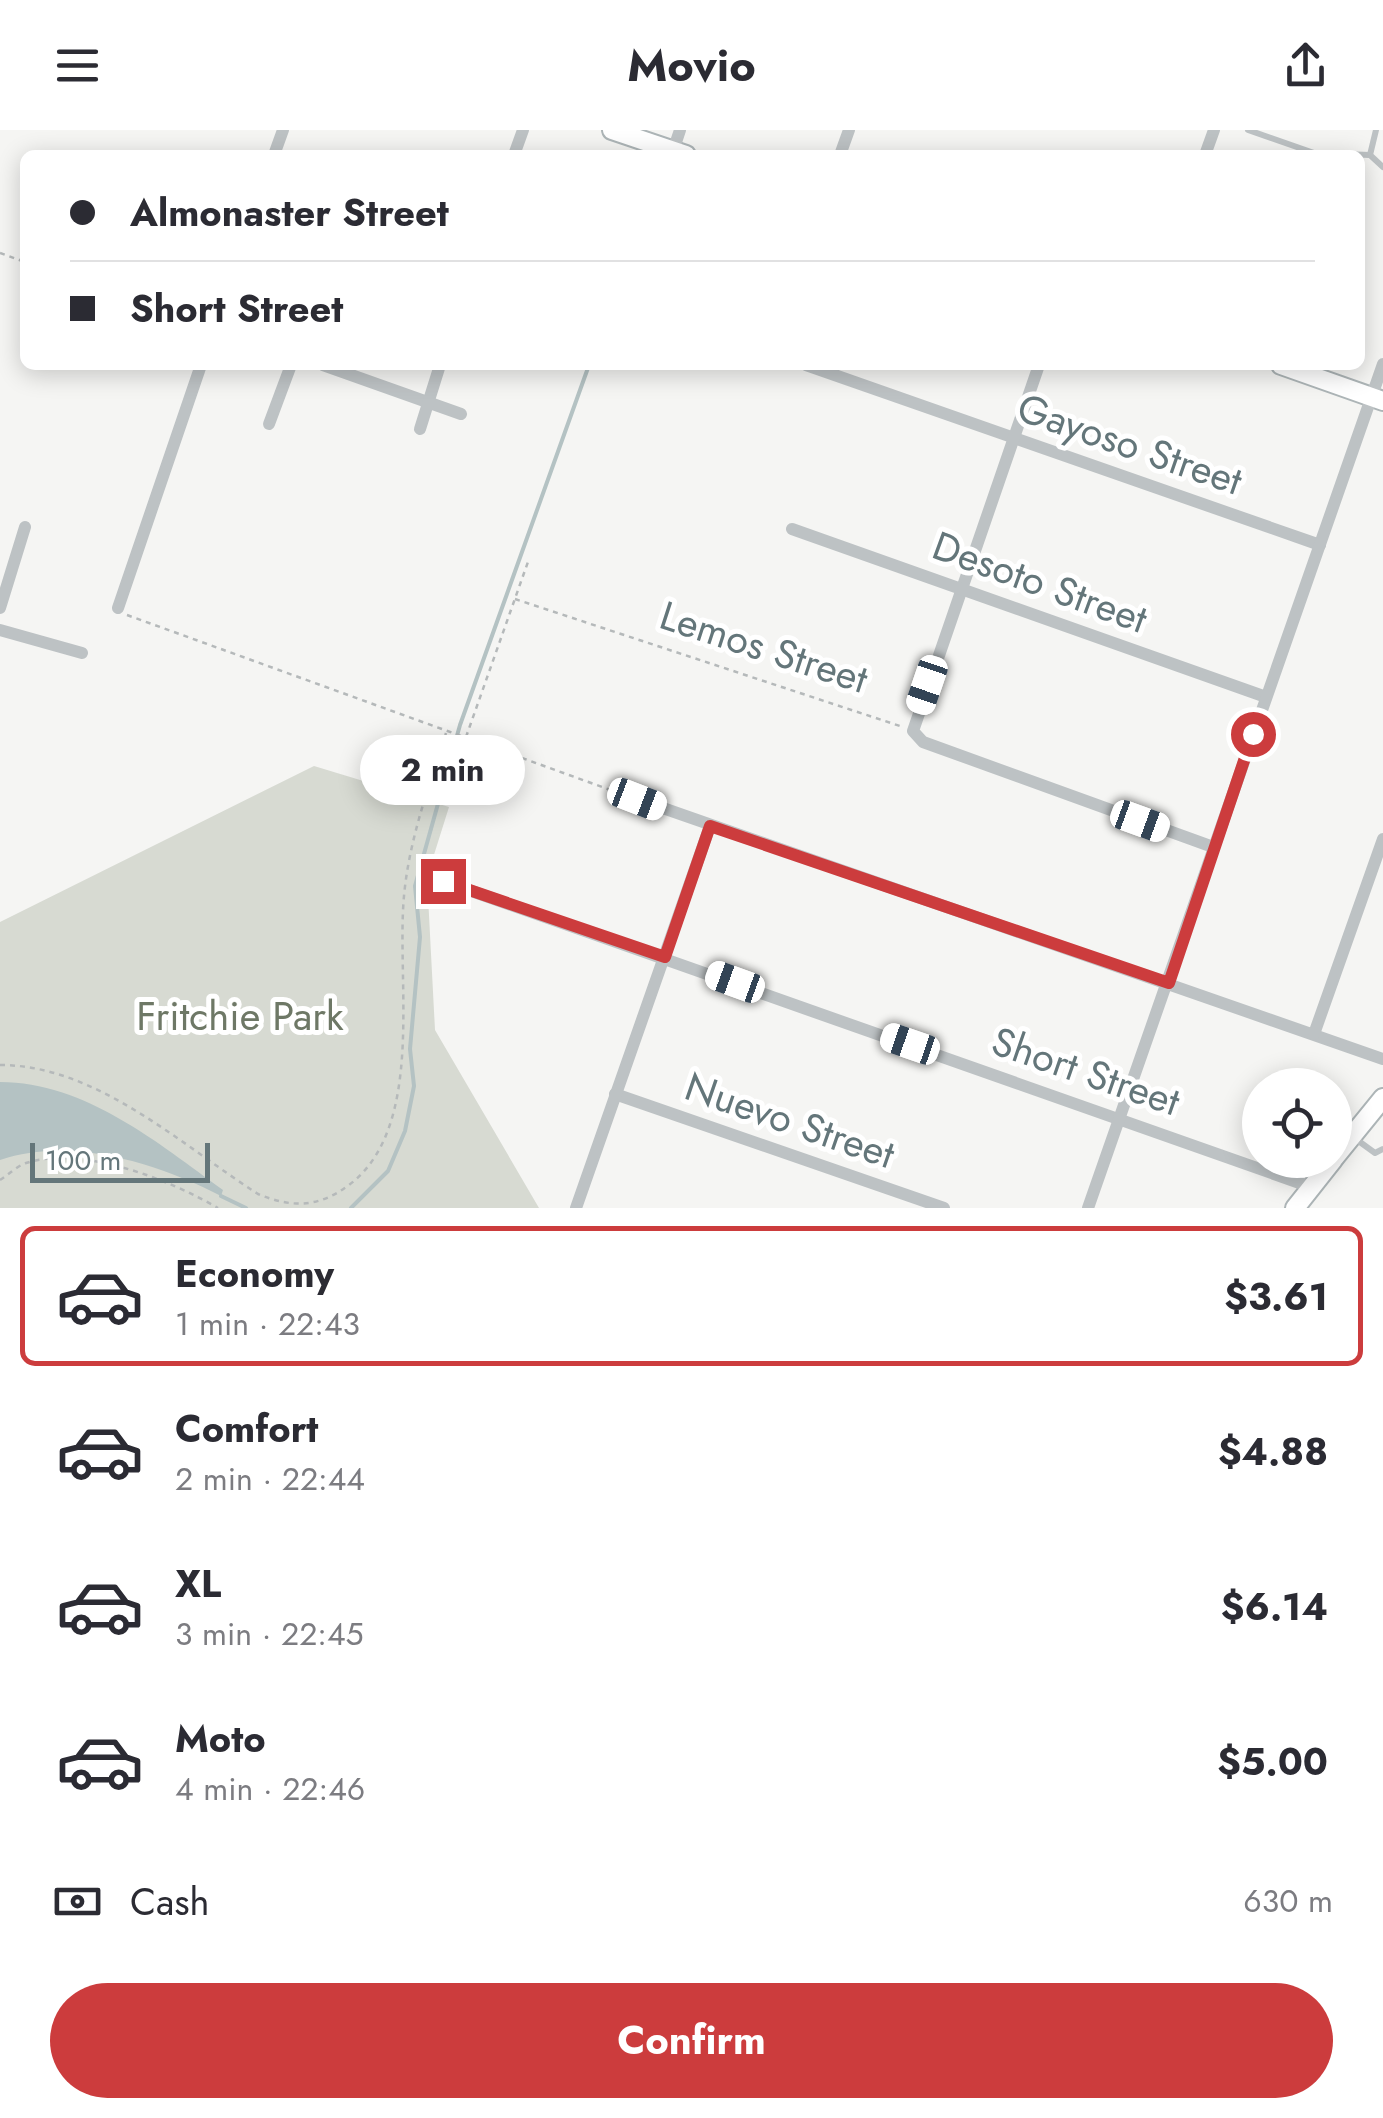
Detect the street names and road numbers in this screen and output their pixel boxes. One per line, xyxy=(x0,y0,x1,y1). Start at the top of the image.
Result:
street label: Gayoso Street xyxy=(1010,378,1251,510)
street label: Desoto Street xyxy=(925,516,1156,648)
street label: Lemos Street xyxy=(653,586,876,708)
street label: Short Street xyxy=(984,1012,1188,1130)
street label: Nuevo Street xyxy=(677,1057,903,1183)

